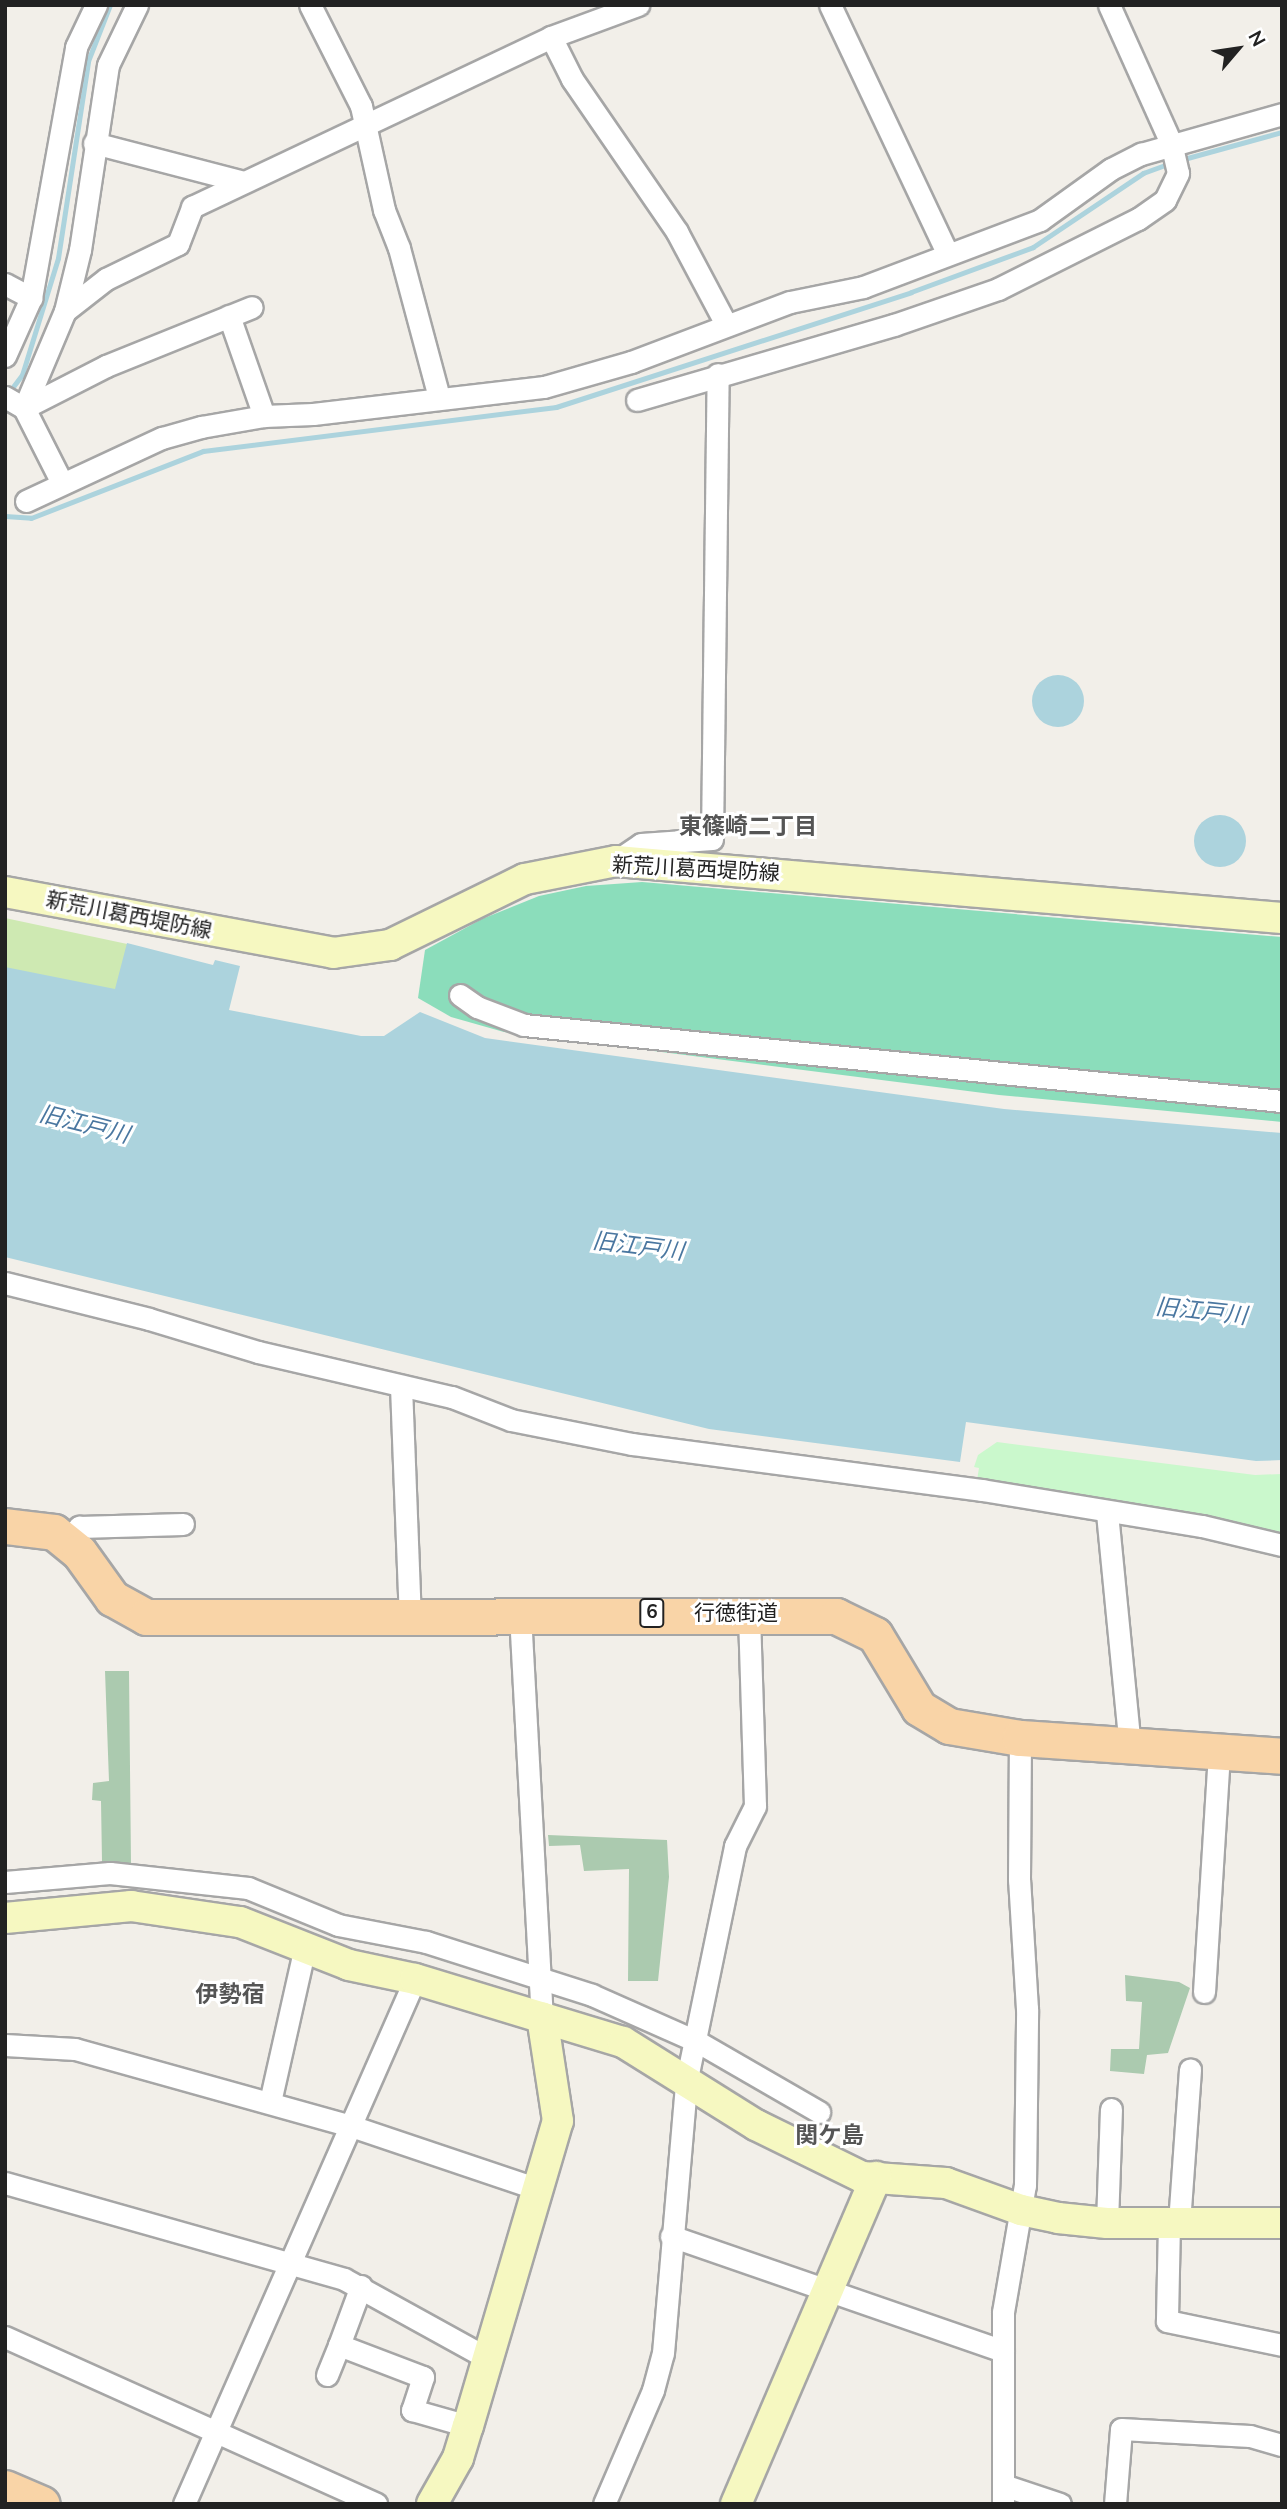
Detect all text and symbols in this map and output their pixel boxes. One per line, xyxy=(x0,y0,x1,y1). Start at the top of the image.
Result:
north arrow xyxy=(1203,14,1273,84)
text: N xyxy=(1242,26,1271,51)
district label: 東篠崎二丁目 xyxy=(679,813,817,841)
street label: 新荒川葛西堤防線 xyxy=(611,852,781,886)
street label: 新荒川葛西堤防線 xyxy=(44,887,214,943)
water label: 旧江戸川 xyxy=(36,1100,132,1150)
water label: 旧江戸川 xyxy=(591,1228,685,1266)
water label: 旧江戸川 xyxy=(1154,1293,1248,1331)
road number: 6 xyxy=(638,1597,666,1628)
street label: 行徳街道 xyxy=(694,1600,778,1626)
district label: 伊勢宿 xyxy=(196,1981,264,2009)
district label: 関ケ島 xyxy=(796,2122,864,2150)

